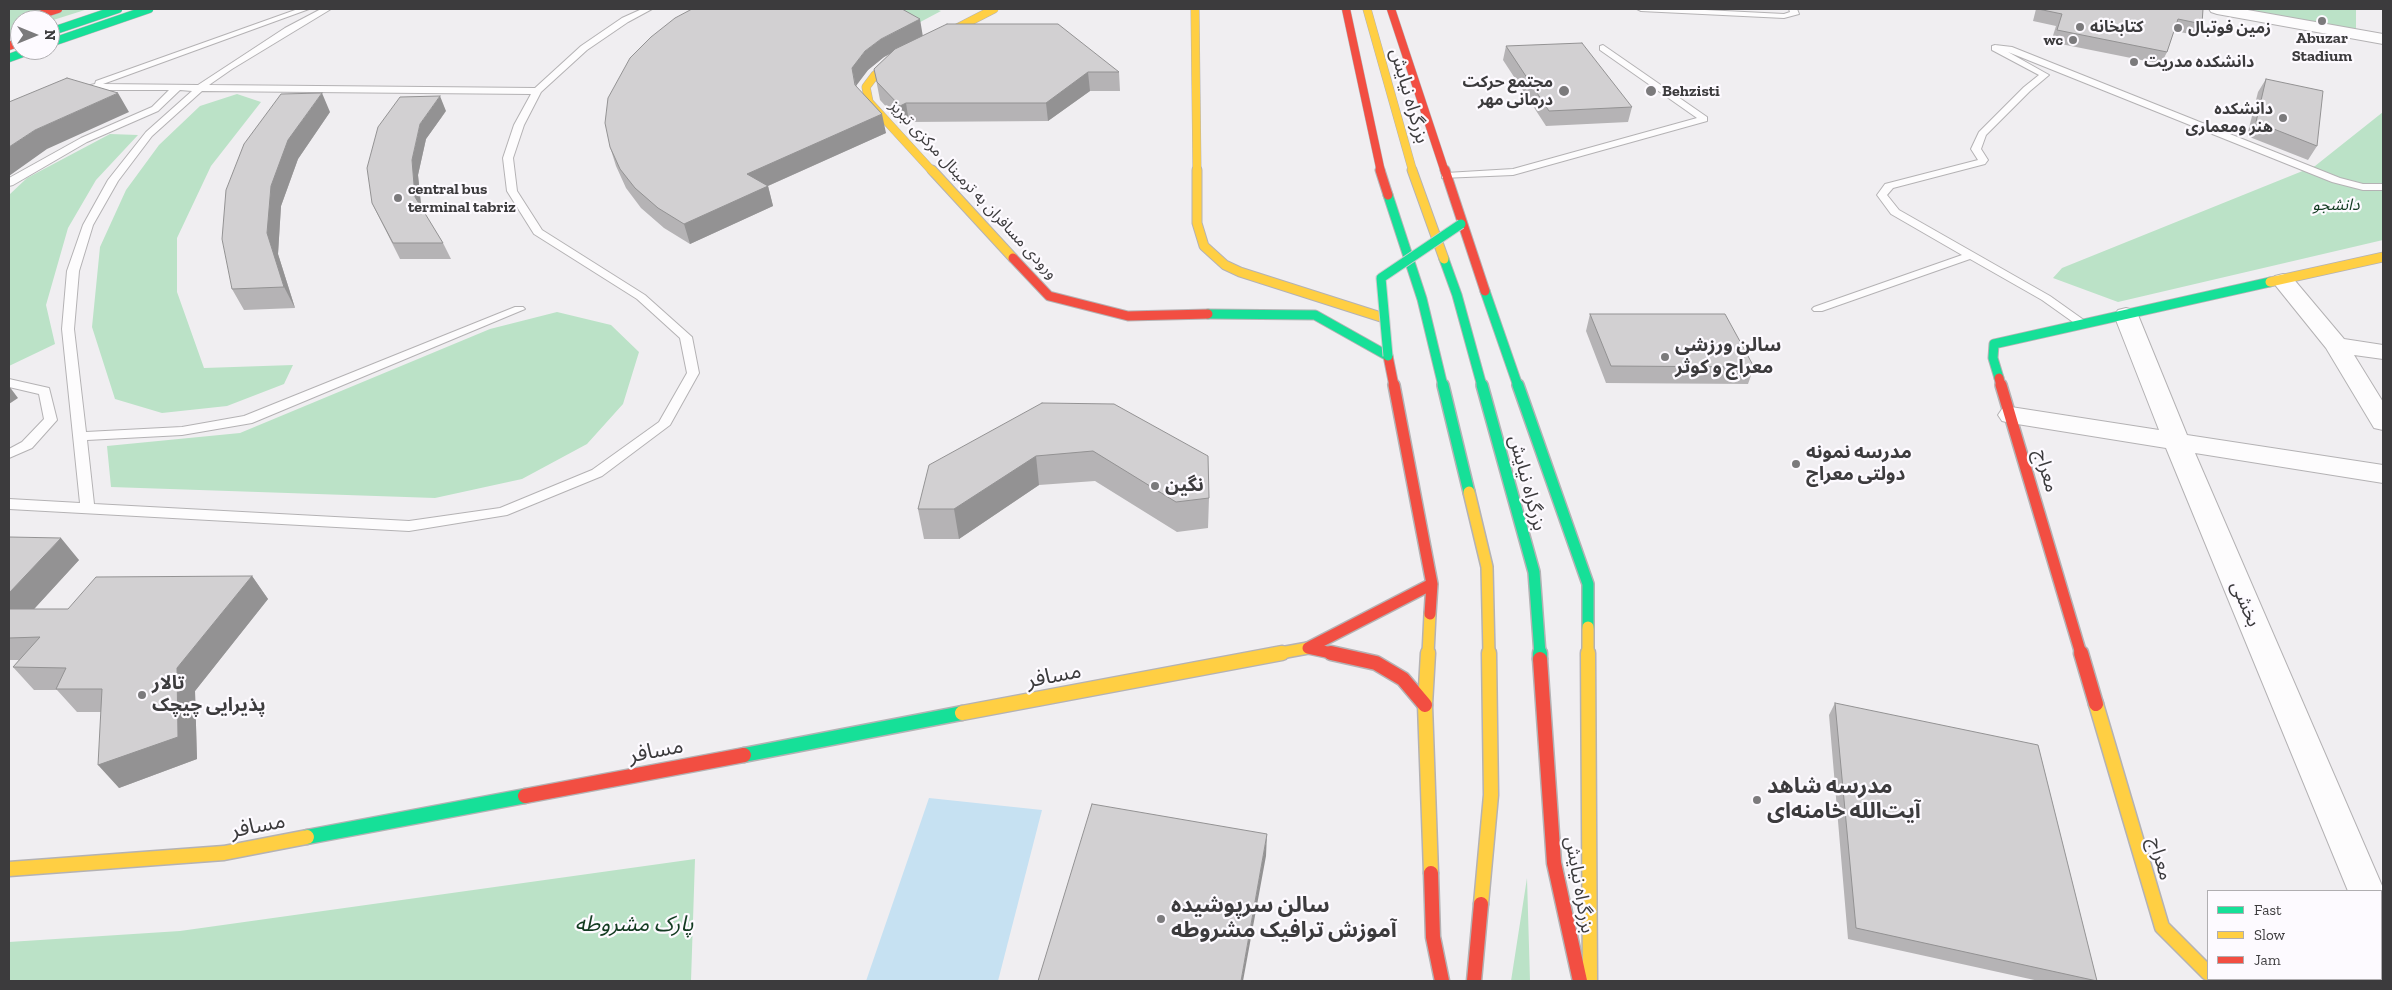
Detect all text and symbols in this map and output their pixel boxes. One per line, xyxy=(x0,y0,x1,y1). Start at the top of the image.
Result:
north arrow xyxy=(10,10,60,60)
marker: Abuzar Stadium xyxy=(2316,15,2328,27)
place label: کتابخانه xyxy=(2090,17,2143,37)
place label: زمین فوتبال xyxy=(2188,18,2271,38)
marker: کتابخانه xyxy=(2074,21,2086,33)
marker: زمین فوتبال xyxy=(2172,22,2184,34)
place label: Abuzar Stadium xyxy=(2292,28,2352,66)
text: N xyxy=(41,30,58,40)
place label: wc xyxy=(2044,30,2063,50)
marker: wc xyxy=(2067,34,2079,46)
street label: بزرگراه نیایش xyxy=(1385,46,1433,146)
place label: دانشکده مدریت xyxy=(2144,52,2254,72)
marker: دانشکده مدریت xyxy=(2128,56,2140,68)
place label: مجتمع حرکت درمانی مهر xyxy=(1462,72,1553,110)
place label: Behzisti xyxy=(1662,81,1720,101)
marker: مجتمع حرکت درمانی مهر xyxy=(1557,84,1571,98)
marker: Behzisti xyxy=(1644,84,1658,98)
street label: ورودی مسافران به ترمینال مرکزی تبریز xyxy=(885,97,1061,283)
place label: دانشکده هنر ومعماری xyxy=(2186,99,2273,137)
marker: دانشکده هنر ومعماری xyxy=(2277,112,2289,124)
place label: central bus terminal tabriz xyxy=(408,179,516,217)
marker: central bus terminal tabriz xyxy=(392,192,404,204)
park label: دانشجو xyxy=(2312,195,2360,215)
place label: سالن ورزشی معراج و کوثر xyxy=(1675,335,1781,379)
marker: سالن ورزشی معراج و کوثر xyxy=(1659,351,1671,363)
street label: بزرگراه نیایش xyxy=(1503,433,1551,533)
place label: مدرسه نمونه دولتی معراج xyxy=(1806,442,1912,486)
street label: معراج xyxy=(2029,447,2063,495)
marker: مدرسه نمونه دولتی معراج xyxy=(1790,458,1802,470)
place label: نگین xyxy=(1165,475,1204,497)
marker: نگین xyxy=(1149,480,1161,492)
street label: بخشی xyxy=(2225,578,2265,630)
street label: مسافر xyxy=(1024,658,1084,694)
place label: تالار پذیرایی چیچک xyxy=(152,673,266,717)
marker: تالار پذیرایی چیچک xyxy=(136,689,148,701)
street label: مسافر xyxy=(626,733,686,769)
place label: مدرسه شاهد آیت‌الله خامنه‌ای xyxy=(1767,774,1921,826)
marker: مدرسه شاهد آیت‌الله خامنه‌ای xyxy=(1751,794,1763,806)
street label: مسافر xyxy=(228,808,288,844)
street label: بزرگراه نیایش xyxy=(1559,835,1599,935)
street label: معراج xyxy=(2143,835,2177,883)
legend xyxy=(2207,890,2382,980)
place label: سالن سرپوشیده آموزش ترافیک مشروطه xyxy=(1171,893,1397,944)
text: Fast xyxy=(2254,901,2282,919)
park label: پارک مشروطه xyxy=(575,912,693,938)
marker: سالن سرپوشیده آموزش ترافیک مشروطه xyxy=(1155,913,1167,925)
text: Slow xyxy=(2254,926,2285,944)
text: Jam xyxy=(2254,951,2281,969)

